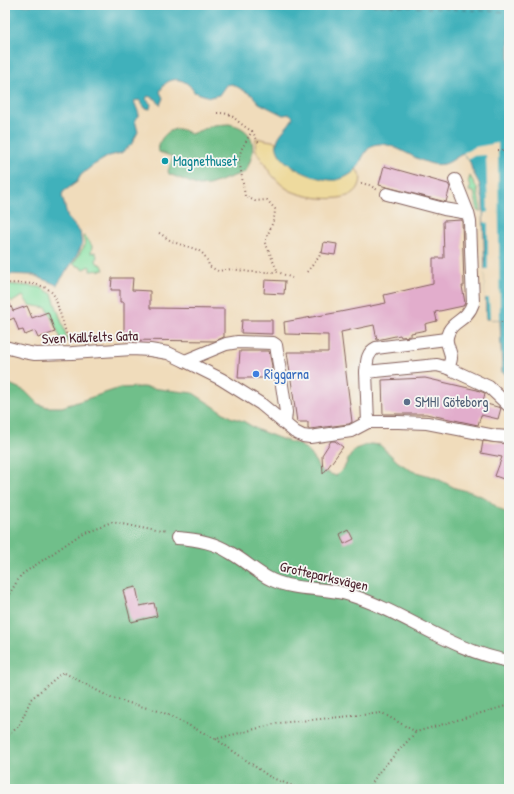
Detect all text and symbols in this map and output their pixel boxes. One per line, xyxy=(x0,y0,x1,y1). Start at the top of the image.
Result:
place label: Magnethuset xyxy=(173,151,237,171)
marker: Magnethuset xyxy=(160,156,170,166)
street label: Sven Källfelts Gata xyxy=(42,325,139,348)
place label: Riggarna xyxy=(264,364,309,384)
marker: Riggarna xyxy=(251,369,261,379)
place label: SMHI Göteborg xyxy=(415,392,489,412)
marker: SMHI Göteborg xyxy=(402,397,412,407)
street label: Grotteparksvägen xyxy=(278,556,370,596)

